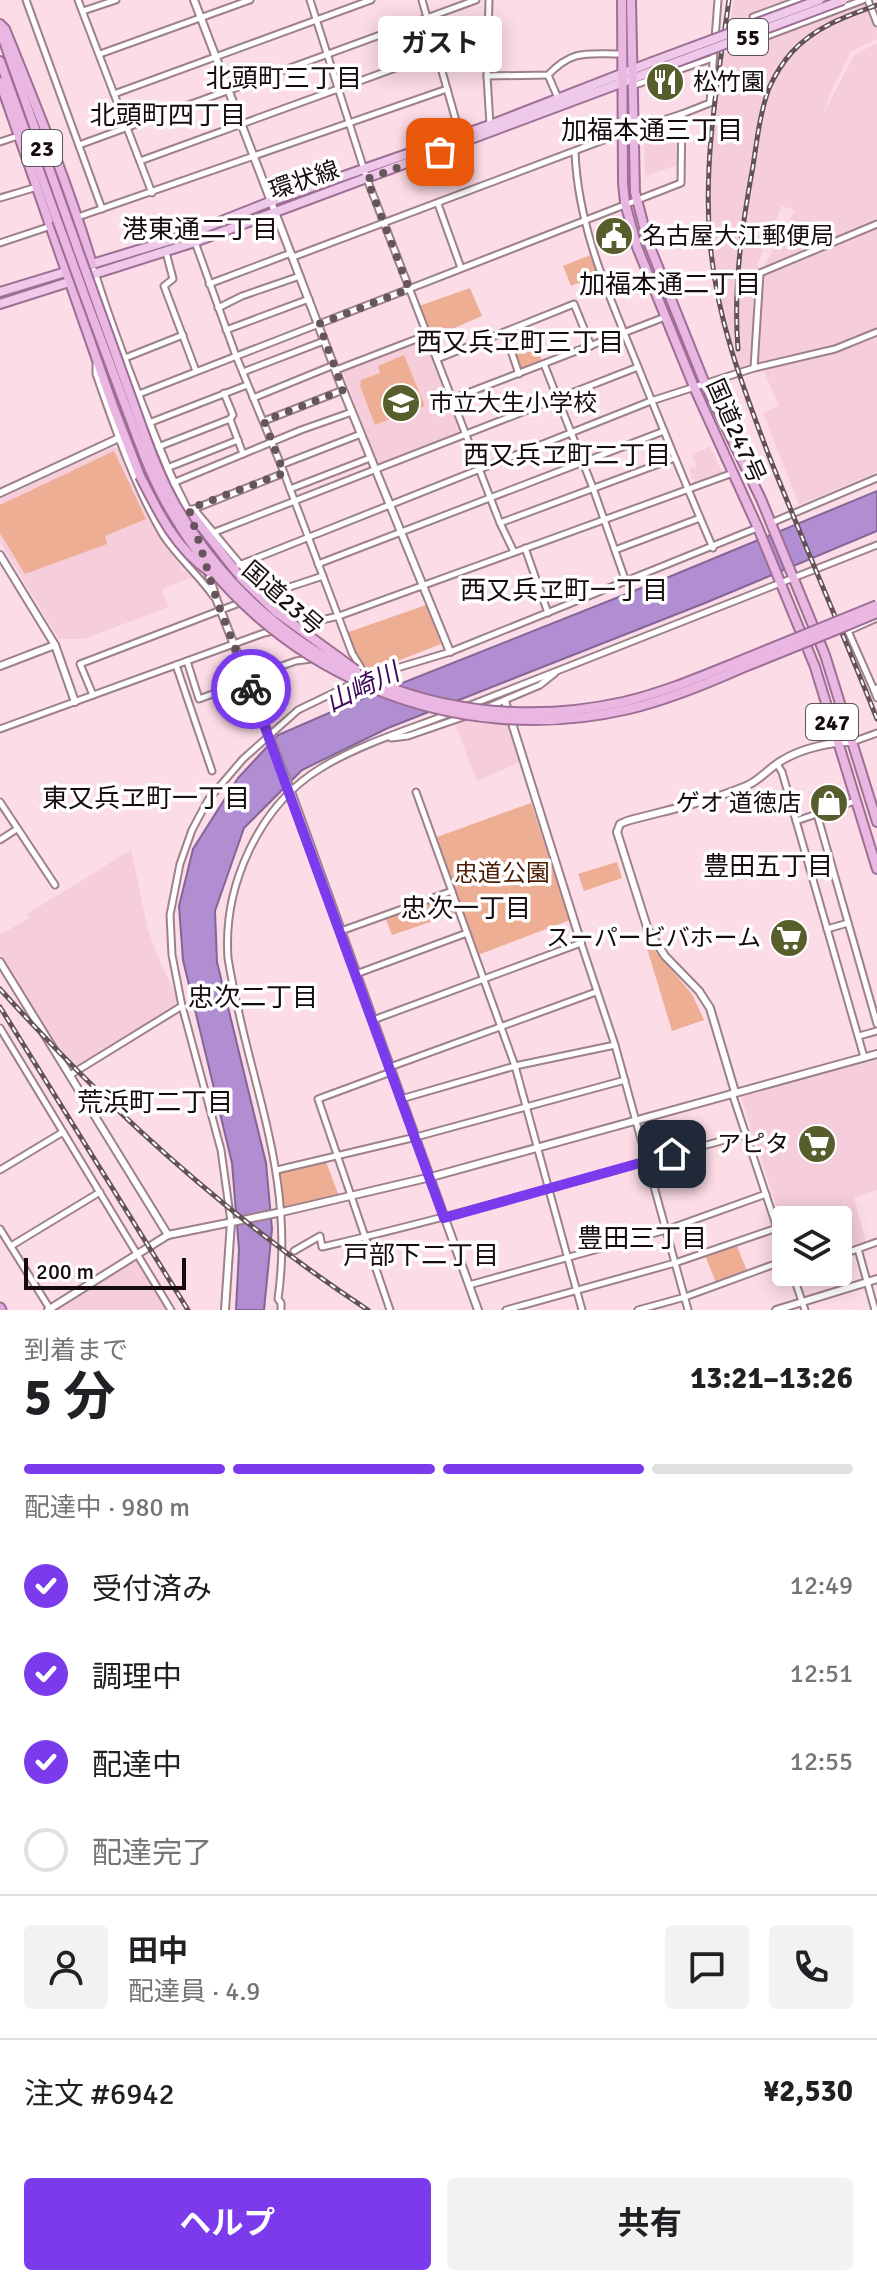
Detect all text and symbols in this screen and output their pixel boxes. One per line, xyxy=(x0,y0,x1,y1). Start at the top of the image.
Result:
callout: ガスト xyxy=(378,16,502,72)
road number: 55 xyxy=(728,19,768,55)
text: ガスト xyxy=(401,28,479,60)
restaurant icon: 松竹園 xyxy=(644,61,686,103)
district label: 北頭町三丁目 xyxy=(206,63,362,95)
place label: 松竹園 xyxy=(693,67,765,97)
district label: 北頭町四丁目 xyxy=(90,100,246,132)
district label: 加福本通三丁目 xyxy=(561,115,743,147)
pin xyxy=(406,118,474,186)
road number: 23 xyxy=(22,130,62,166)
icon: bag xyxy=(418,130,462,174)
street label: 環状線 xyxy=(265,154,343,206)
district label: 港東通二丁目 xyxy=(122,214,278,246)
public building icon: 名古屋大江郵便局 xyxy=(593,215,635,257)
place label: 名古屋大江郵便局 xyxy=(642,221,834,251)
district label: 加福本通二丁目 xyxy=(579,269,761,301)
district label: 西又兵ヱ町三丁目 xyxy=(416,327,624,359)
street label: 国道247号 xyxy=(700,374,772,488)
school or university icon: 市立大生小学校 xyxy=(380,382,422,424)
place label: 市立大生小学校 xyxy=(429,388,597,418)
district label: 西又兵ヱ町二丁目 xyxy=(463,440,671,472)
street label: 国道23号 xyxy=(236,555,330,641)
district label: 西又兵ヱ町一丁目 xyxy=(460,575,668,607)
courier xyxy=(211,649,291,729)
water label: 山崎川 xyxy=(320,655,407,719)
icon: bike xyxy=(229,667,273,711)
road number: 247 xyxy=(806,704,858,740)
shop icon: ゲオ 道徳店 xyxy=(808,782,850,824)
district label: 東又兵ヱ町一丁目 xyxy=(42,783,250,815)
place label: ゲオ 道徳店 xyxy=(676,788,801,818)
district label: 豊田五丁目 xyxy=(703,851,833,883)
park label: 忠道公園 xyxy=(454,858,550,888)
district label: 忠次一丁目 xyxy=(401,893,531,925)
supermarket icon: スーパービバホーム xyxy=(768,917,810,959)
place label: スーパービバホーム xyxy=(546,923,761,953)
district label: 忠次二丁目 xyxy=(188,982,318,1014)
district label: 荒浜町二丁目 xyxy=(77,1087,233,1119)
pin xyxy=(638,1120,706,1188)
supermarket icon: アピタ xyxy=(796,1123,838,1165)
place label: アピタ xyxy=(717,1129,789,1159)
icon: home xyxy=(650,1132,694,1176)
map controls xyxy=(772,1206,852,1286)
button: layers xyxy=(772,1206,852,1286)
district label: 豊田三丁目 xyxy=(577,1223,707,1255)
district label: 戸部下二丁目 xyxy=(343,1240,499,1272)
scale bar xyxy=(24,1254,186,1290)
text: 200 m xyxy=(36,1258,94,1285)
text: 到着まで xyxy=(24,1335,128,1367)
text: 13:21–13:26 xyxy=(690,1360,853,1397)
text: 5 分 xyxy=(24,1365,116,1429)
text: 配達中 · 980 m xyxy=(24,1492,190,1524)
icon: check xyxy=(24,1564,68,1608)
text: 12:49 xyxy=(790,1570,853,1602)
text: 受付済み xyxy=(92,1571,212,1608)
icon: check xyxy=(24,1652,68,1696)
text: 12:51 xyxy=(790,1658,853,1690)
text: 調理中 xyxy=(92,1659,182,1696)
icon: check xyxy=(24,1740,68,1784)
text: 12:55 xyxy=(790,1746,853,1778)
text: 配達中 xyxy=(92,1747,182,1784)
text: 配達完了 xyxy=(92,1835,212,1872)
button: person xyxy=(24,1925,108,2009)
button: chat xyxy=(665,1925,749,2009)
button: phone xyxy=(769,1925,853,2009)
text: 田中 xyxy=(128,1933,188,1970)
text: 配達員 · 4.9 xyxy=(128,1976,260,2008)
text: ¥2,530 xyxy=(763,2073,853,2110)
text: 注文 #6942 xyxy=(24,2076,175,2113)
button: ヘルプ xyxy=(24,2178,431,2270)
button: 共有 xyxy=(447,2178,853,2270)

